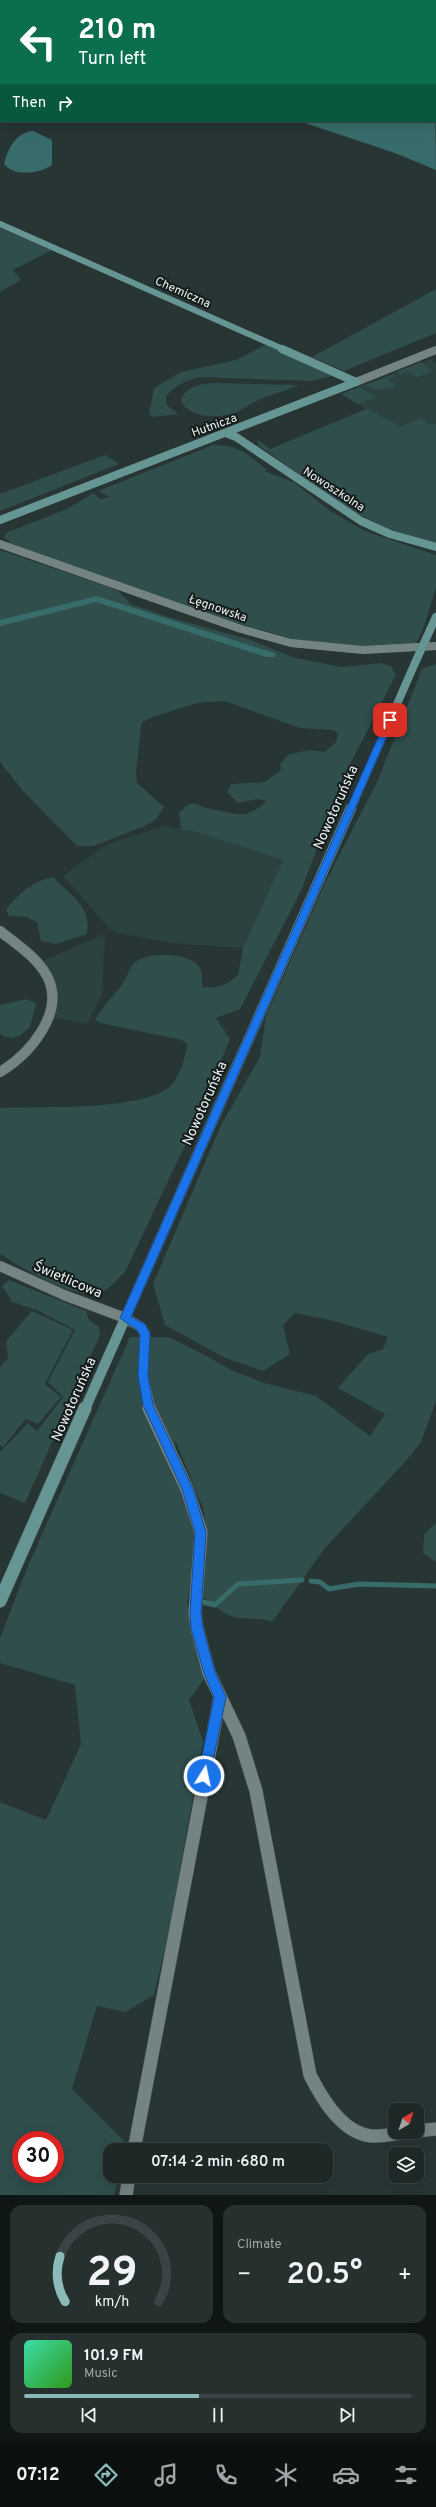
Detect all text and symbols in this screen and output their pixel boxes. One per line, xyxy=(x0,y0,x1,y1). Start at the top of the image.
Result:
text: 210 m xyxy=(78,13,156,49)
icon: left xyxy=(12,16,64,68)
text: Turn left xyxy=(78,48,146,71)
icon: right xyxy=(54,92,76,114)
text: Then xyxy=(12,94,46,113)
street label: Chemiczna xyxy=(152,273,213,312)
street label: Hutnicza xyxy=(189,410,239,442)
street label: Nowoszkolna xyxy=(299,464,367,516)
street label: Łęgnowska xyxy=(187,592,249,626)
pin xyxy=(373,703,407,737)
icon: arrive xyxy=(379,709,401,731)
street label: Nowotoruńska xyxy=(310,763,362,852)
street label: Nowotoruńska xyxy=(179,1059,231,1148)
street label: Świetlicowa xyxy=(30,1257,105,1302)
street label: Nowotoruńska xyxy=(48,1355,100,1444)
position arrow xyxy=(183,1755,225,1797)
north arrow xyxy=(388,2103,424,2139)
map controls xyxy=(388,2103,424,2183)
speed limit sign: 30 xyxy=(12,2131,64,2183)
button: layers xyxy=(388,2147,424,2183)
text: 07:14 · 2 min · 680 m xyxy=(151,2153,285,2172)
text: Climate xyxy=(237,2237,282,2253)
text: 29 xyxy=(86,2248,137,2301)
text: 20.5° xyxy=(287,2257,362,2294)
text: − xyxy=(237,2262,251,2289)
text: + xyxy=(398,2262,412,2289)
text: km/h xyxy=(94,2293,129,2311)
text: 101.9 FM xyxy=(84,2347,143,2366)
text: Music xyxy=(84,2366,118,2382)
icon: previous xyxy=(78,2404,100,2426)
icon: pause xyxy=(207,2404,229,2426)
icon: next xyxy=(336,2404,358,2426)
icon: directions xyxy=(92,2461,120,2489)
icon: music xyxy=(152,2461,180,2489)
icon: phone xyxy=(212,2461,240,2489)
icon: climate xyxy=(272,2461,300,2489)
icon: car xyxy=(332,2461,360,2489)
icon: filters xyxy=(392,2461,420,2489)
text: 07:12 xyxy=(16,2464,60,2487)

